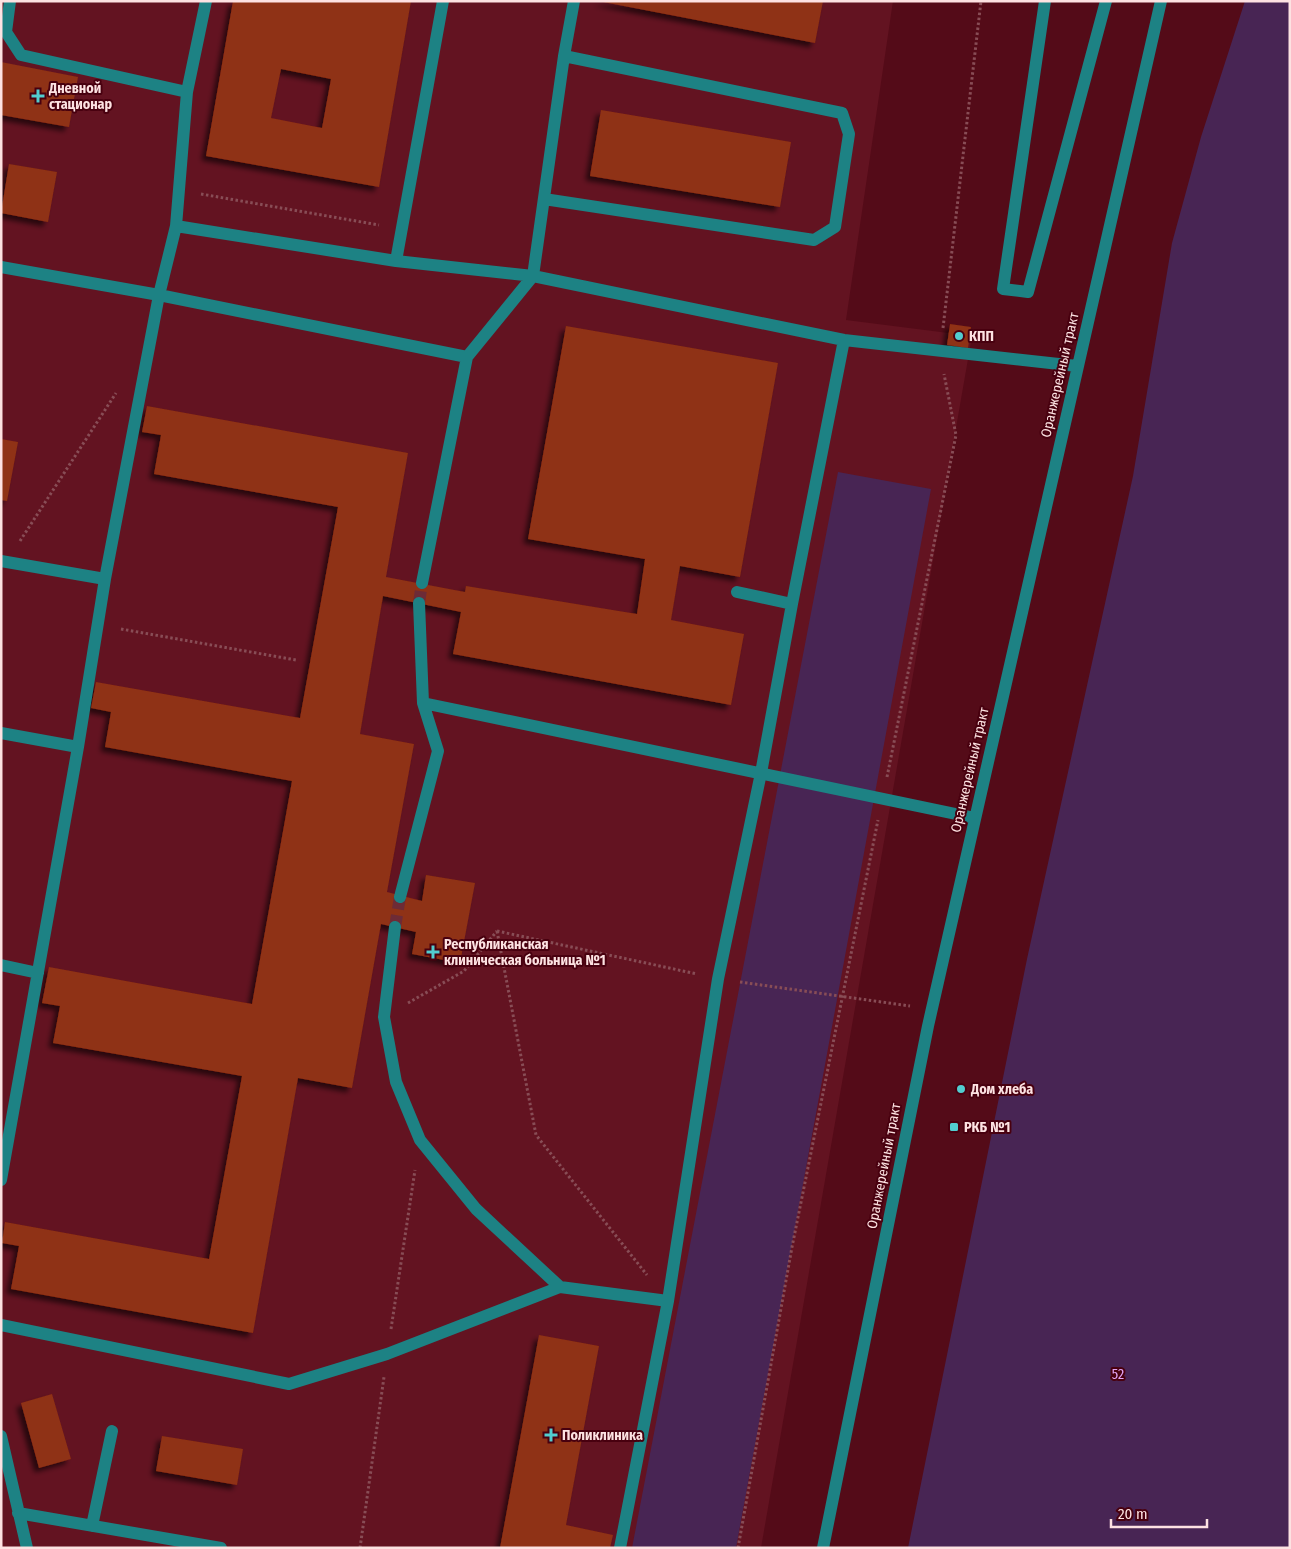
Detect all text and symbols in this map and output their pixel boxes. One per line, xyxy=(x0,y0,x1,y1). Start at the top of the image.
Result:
place label: Дневной стационар xyxy=(48,80,113,113)
marker: Дневной стационар xyxy=(31,89,45,103)
street label: Оранжерейный тракт xyxy=(1037,311,1083,439)
place label: КПП xyxy=(969,328,994,345)
marker: КПП xyxy=(953,330,965,342)
street label: Оранжерейный тракт xyxy=(947,706,993,834)
place label: Республиканская клиническая больница №1 xyxy=(444,936,606,969)
marker: Республиканская клиническая больница №1 xyxy=(426,945,440,959)
place label: Дом хлеба xyxy=(970,1081,1033,1098)
marker: Дом хлеба xyxy=(955,1083,967,1095)
street label: Оранжерейный тракт xyxy=(863,1101,905,1230)
place label: РКБ №1 xyxy=(964,1119,1010,1136)
marker: РКБ №1 xyxy=(948,1121,960,1133)
park label: 52 xyxy=(1112,1366,1124,1383)
place label: Поликлиника xyxy=(562,1427,643,1444)
marker: Поликлиника xyxy=(544,1428,558,1442)
scale bar xyxy=(1111,1496,1207,1528)
text: 20 m xyxy=(1118,1505,1148,1523)

